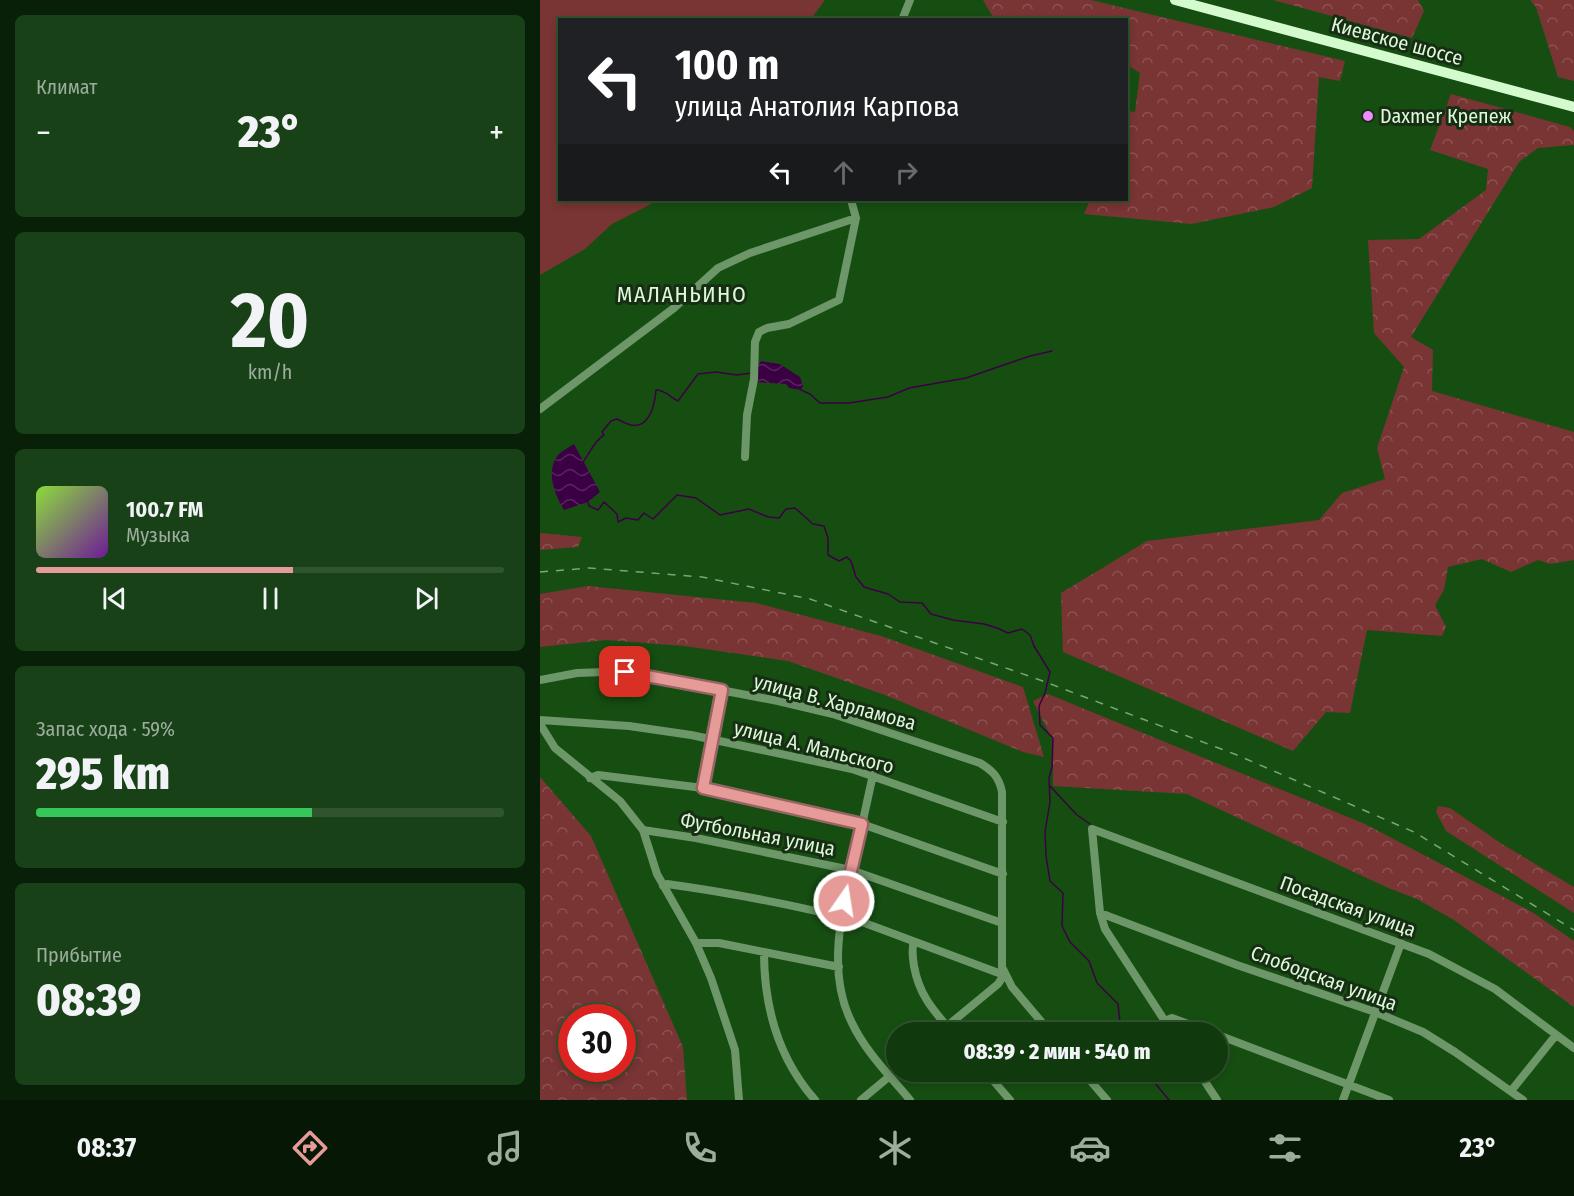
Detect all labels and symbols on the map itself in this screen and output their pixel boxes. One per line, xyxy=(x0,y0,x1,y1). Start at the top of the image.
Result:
street label: Киевское шоссе xyxy=(1329,12,1465,70)
place label: Daxmer Крепеж xyxy=(1380,104,1511,128)
marker: Daxmer Крепеж xyxy=(1361,109,1375,123)
district label: МАЛАНЬИНО xyxy=(617,281,747,308)
pin xyxy=(599,646,650,697)
street label: улица В. Харламова xyxy=(751,669,919,735)
street label: улица А. Мальского xyxy=(732,716,896,778)
street label: Футбольная улица xyxy=(679,807,837,861)
position arrow xyxy=(812,869,876,933)
street label: Посадская улица xyxy=(1277,870,1419,942)
street label: Слободская улица xyxy=(1248,940,1400,1016)
speed limit sign: 30 xyxy=(558,1004,636,1082)

